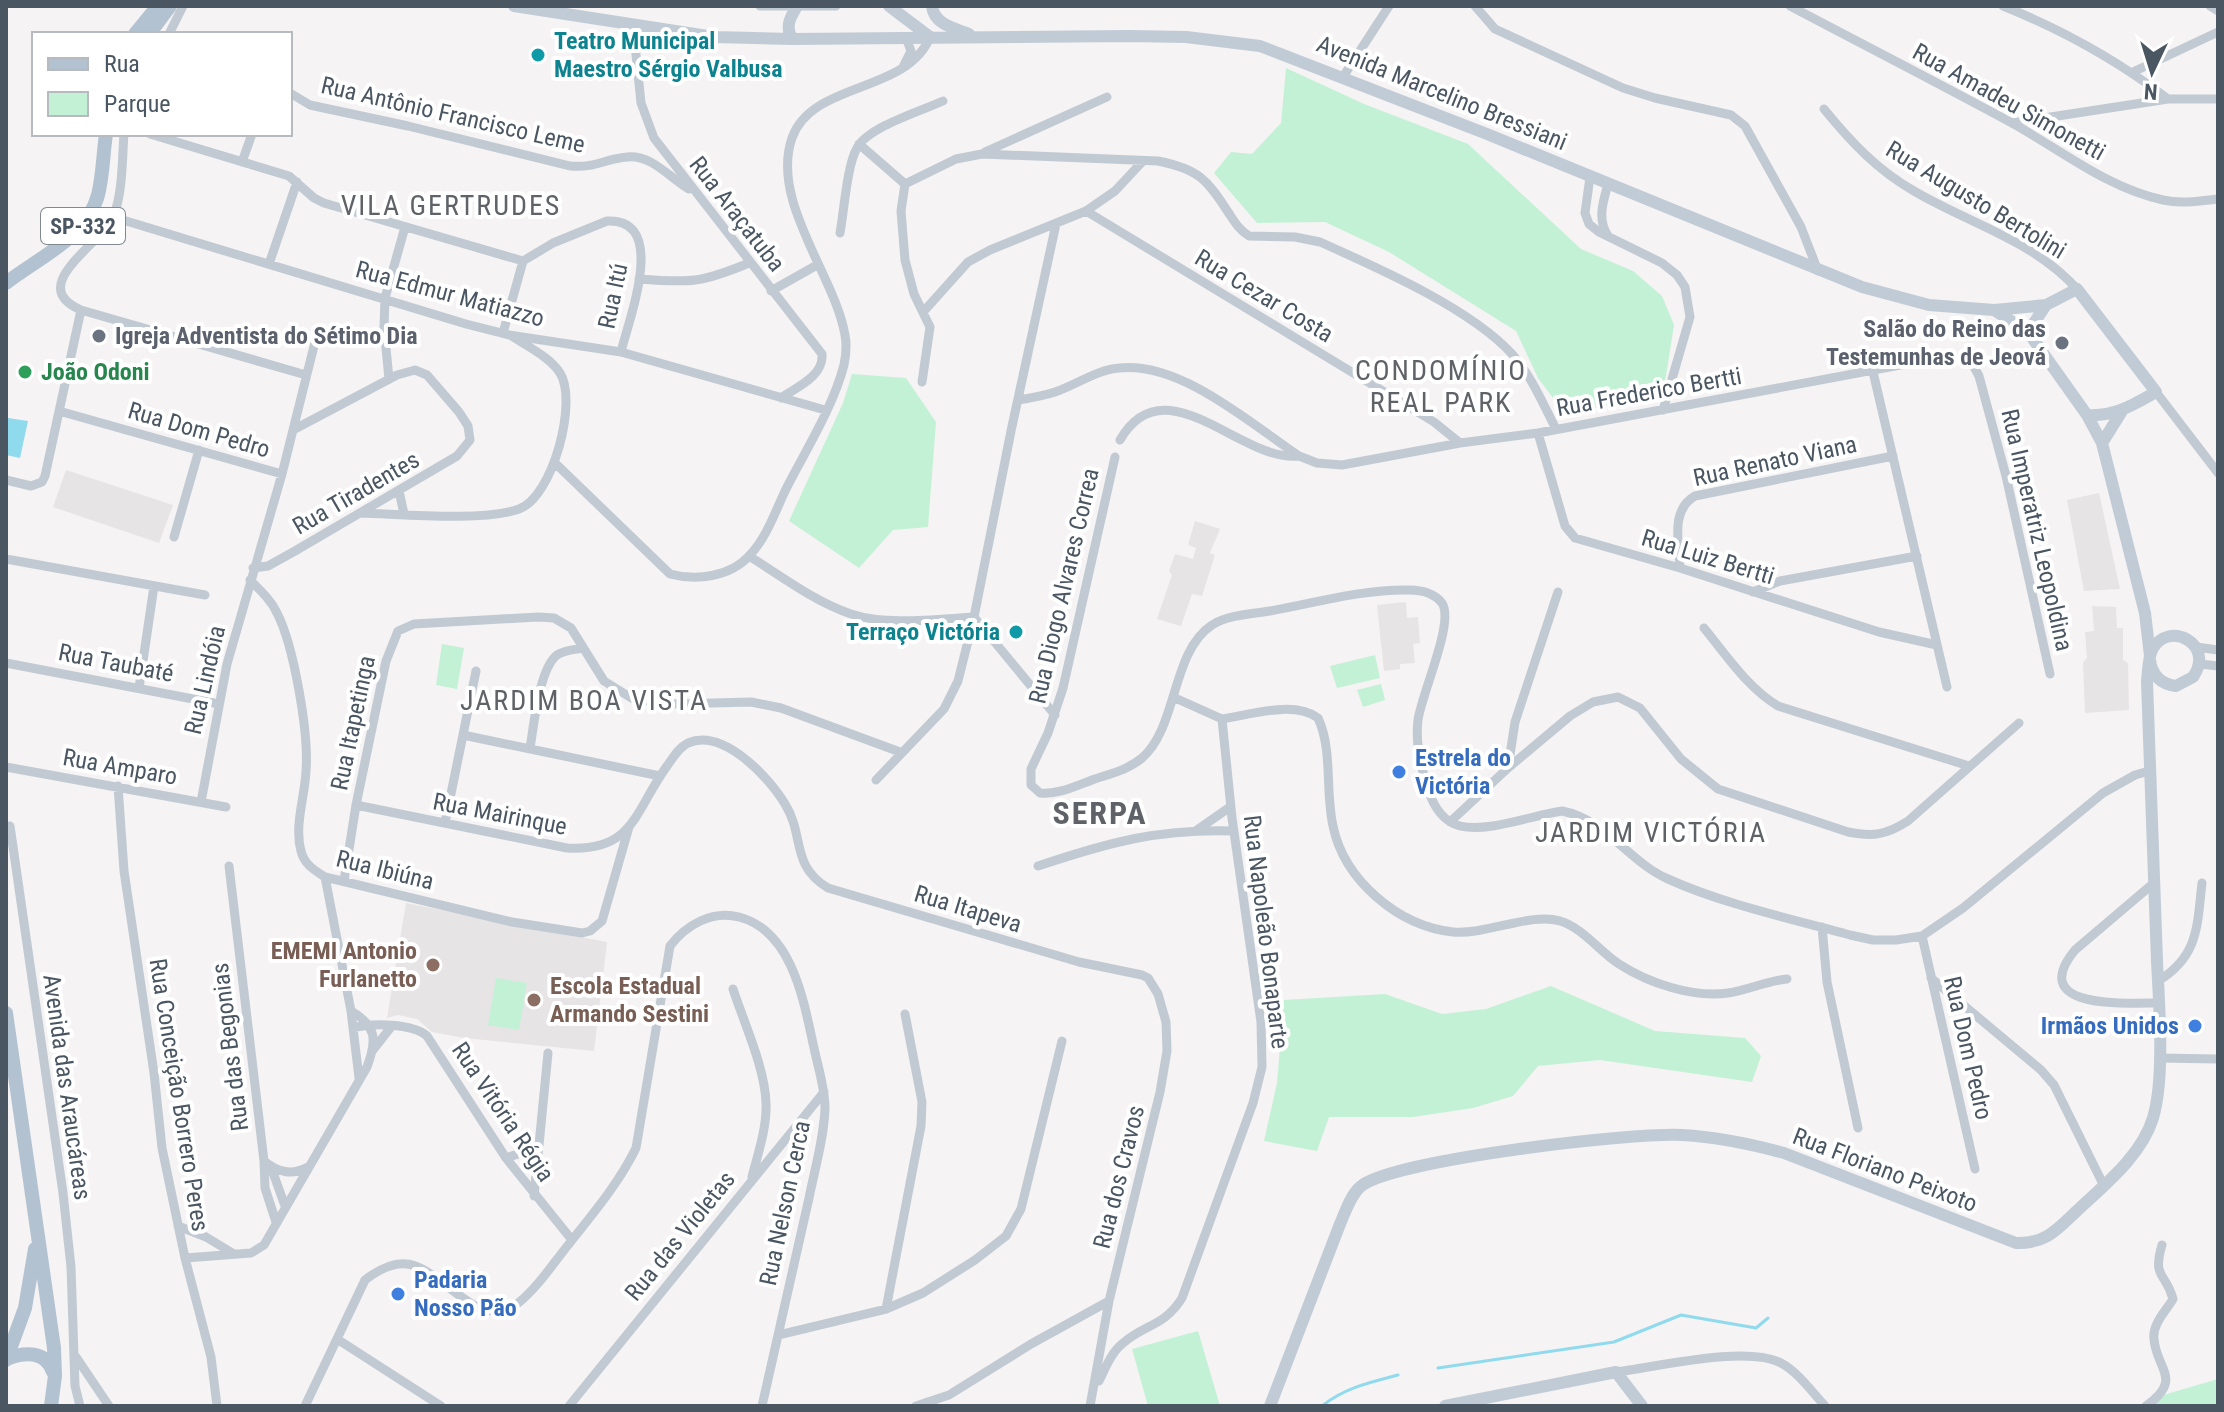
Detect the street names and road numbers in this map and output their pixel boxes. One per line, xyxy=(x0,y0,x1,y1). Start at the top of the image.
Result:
street label: Avenida Marcelino Bressiani xyxy=(1313,30,1571,156)
street label: Rua Amadeu Simonetti xyxy=(1908,37,2110,167)
street label: Rua Antônio Francisco Leme xyxy=(318,71,588,159)
street label: Rua Augusto Bertolini xyxy=(1881,135,2071,265)
street label: Rua Araçatuba xyxy=(683,151,791,277)
road number: SP-332 xyxy=(41,208,125,244)
street label: Rua Cezar Costa xyxy=(1190,244,1338,348)
street label: Rua Edmur Matiazzo xyxy=(353,255,547,333)
street label: Rua Itú xyxy=(592,261,634,331)
street label: Rua Frederico Bertti xyxy=(1554,362,1744,422)
street label: Rua Dom Pedro xyxy=(125,396,273,464)
street label: Rua Imperatriz Leopoldina xyxy=(1996,406,2078,654)
street label: Rua Renato Viana xyxy=(1691,430,1859,492)
street label: Rua Tiradentes xyxy=(288,446,424,540)
street label: Rua Diogo Alvares Correa xyxy=(1023,466,1105,706)
street label: Rua Luiz Bertti xyxy=(1638,524,1778,590)
street label: Rua Lindóia xyxy=(179,623,231,737)
street label: Rua Taubaté xyxy=(56,638,176,688)
street label: Rua Itapetinga xyxy=(325,653,381,793)
street label: Rua Amparo xyxy=(61,743,179,791)
street label: Rua Mairinque xyxy=(431,787,569,841)
street label: Rua Napoleão Bonaparte xyxy=(1238,814,1294,1050)
street label: Rua Ibiúna xyxy=(333,844,437,896)
street label: Rua Itapeva xyxy=(911,879,1025,939)
street label: Rua Conceição Borrero Peres xyxy=(144,957,214,1233)
street label: Rua das Begonias xyxy=(206,961,254,1133)
street label: Avenida das Araucáreas xyxy=(37,972,97,1202)
street label: Rua Dom Pedro xyxy=(1938,974,1998,1122)
street label: Rua Vitória Régia xyxy=(446,1037,560,1187)
street label: Rua dos Cravos xyxy=(1088,1102,1150,1252)
street label: Rua Nelson Cerca xyxy=(754,1118,816,1288)
street label: Rua Floriano Peixoto xyxy=(1789,1122,1981,1218)
street label: Rua das Violetas xyxy=(619,1166,741,1306)

